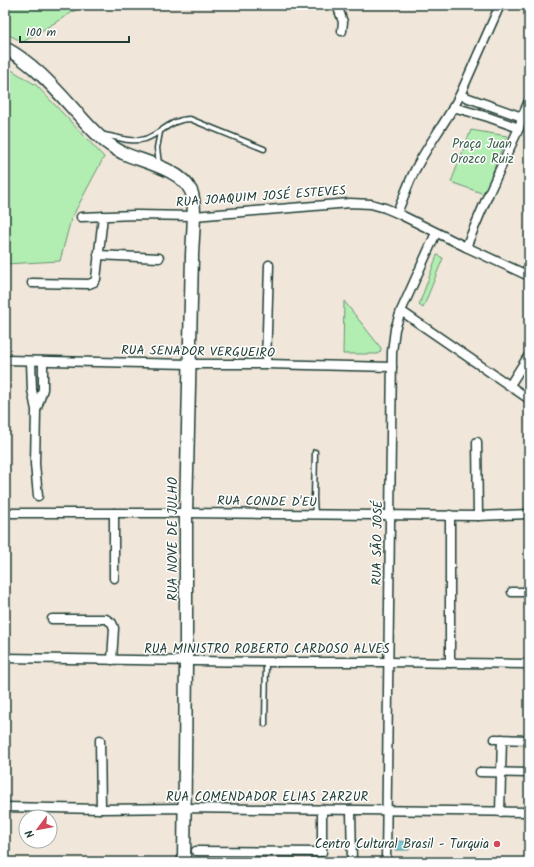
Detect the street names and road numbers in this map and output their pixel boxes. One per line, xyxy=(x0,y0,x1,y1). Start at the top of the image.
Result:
street label: RUA JOAQUIM JOSÉ ESTEVES xyxy=(175,181,347,213)
street label: RUA SENADOR VERGUEIRO xyxy=(121,340,275,364)
street label: RUA NOVE DE JULHO xyxy=(163,477,184,601)
street label: RUA CONDE D'EU xyxy=(217,491,317,513)
street label: RUA SÃO JOSÉ xyxy=(367,500,389,586)
street label: RUA MINISTRO ROBERTO CARDOSO ALVES xyxy=(144,639,390,660)
street label: RUA COMENDADOR ELIAS ZARZUR xyxy=(166,787,368,808)

